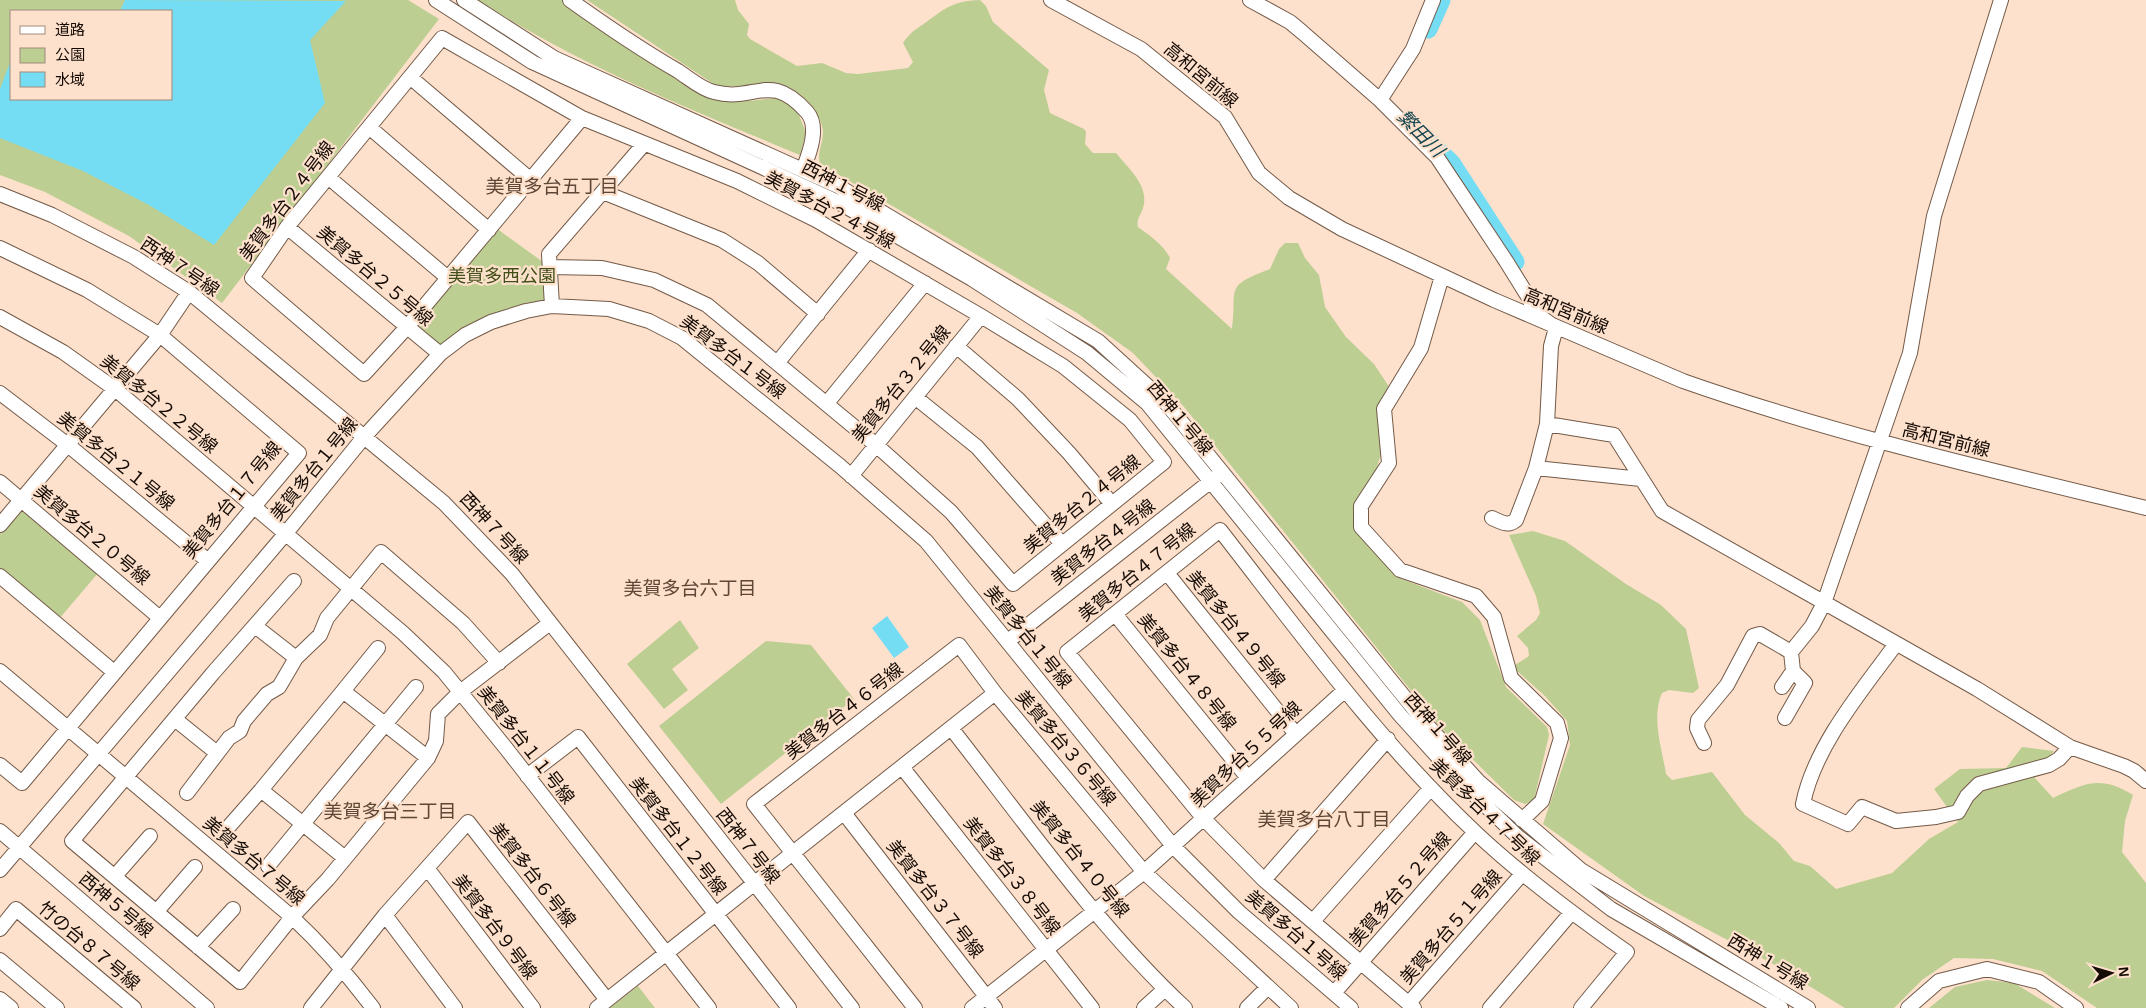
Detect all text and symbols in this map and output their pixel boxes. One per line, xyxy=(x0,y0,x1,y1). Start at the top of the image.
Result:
legend xyxy=(10,10,172,100)
text: 道路 xyxy=(55,21,85,38)
street label: 高和宮前線 xyxy=(1160,38,1242,112)
text: 公園 xyxy=(55,46,85,63)
text: 水域 xyxy=(55,71,85,88)
water label: 繁田川 xyxy=(1393,106,1450,162)
street label: 美賀多台２４号線 xyxy=(236,137,338,265)
street label: 西神１号線 xyxy=(798,157,888,215)
street label: 美賀多台２４号線 xyxy=(762,167,898,253)
district label: 美賀多台五丁目 xyxy=(485,176,619,197)
street label: 美賀多台２５号線 xyxy=(313,222,437,330)
street label: 西神７号線 xyxy=(137,234,223,300)
park label: 美賀多西公園 xyxy=(448,266,556,286)
street label: 高和宮前線 xyxy=(1521,284,1611,338)
street label: 美賀多台１号線 xyxy=(677,311,789,403)
street label: 美賀多台３２号線 xyxy=(848,322,954,446)
street label: 美賀多台２２号線 xyxy=(97,351,221,457)
street label: 西神１号線 xyxy=(1143,377,1217,459)
street label: 美賀多台２１号線 xyxy=(54,408,178,514)
street label: 美賀多台１号線 xyxy=(267,414,361,524)
street label: 高和宮前線 xyxy=(1900,419,1992,461)
street label: 美賀多台１７号線 xyxy=(179,438,285,562)
street label: 美賀多台２４号線 xyxy=(1020,451,1144,557)
street label: 美賀多台２０号線 xyxy=(30,481,154,589)
street label: 西神７号線 xyxy=(456,488,532,568)
street label: 美賀多台４号線 xyxy=(1047,495,1159,589)
street label: 美賀多台４７号線 xyxy=(1075,519,1199,625)
street label: 美賀多台４９号線 xyxy=(1183,567,1289,691)
district label: 美賀多台六丁目 xyxy=(623,578,757,599)
street label: 美賀多台１号線 xyxy=(981,582,1075,692)
street label: 美賀多台４８号線 xyxy=(1134,610,1240,734)
street label: 美賀多台４６号線 xyxy=(781,659,907,763)
street label: 美賀多台１１号線 xyxy=(474,682,578,808)
street label: 美賀多台３６号線 xyxy=(1012,686,1120,810)
street label: 西神１号線 xyxy=(1400,689,1476,769)
street label: 美賀多台５５号線 xyxy=(1187,698,1305,810)
street label: 美賀多台４７号線 xyxy=(1426,755,1544,869)
street label: 美賀多台１２号線 xyxy=(626,773,730,899)
street label: 美賀多台４０号線 xyxy=(1027,797,1133,921)
district label: 美賀多台三丁目 xyxy=(323,801,457,822)
street label: 西神７号線 xyxy=(712,804,784,888)
district label: 美賀多台八丁目 xyxy=(1257,809,1391,830)
street label: 美賀多台７号線 xyxy=(199,813,309,909)
street label: 美賀多台３８号線 xyxy=(960,813,1064,939)
street label: 美賀多台６号線 xyxy=(486,819,580,931)
street label: 美賀多台５２号線 xyxy=(1345,828,1455,950)
street label: 美賀多台３７号線 xyxy=(883,836,987,962)
street label: 美賀多台５１号線 xyxy=(1396,866,1506,988)
street label: 西神５号線 xyxy=(75,868,157,942)
street label: 美賀多台９号線 xyxy=(449,871,541,983)
street label: 美賀多台１号線 xyxy=(1242,886,1350,984)
street label: 竹の台８７号線 xyxy=(34,898,144,994)
street label: 西神１号線 xyxy=(1724,930,1812,994)
north arrow xyxy=(2086,948,2136,998)
text: N xyxy=(2116,966,2132,978)

